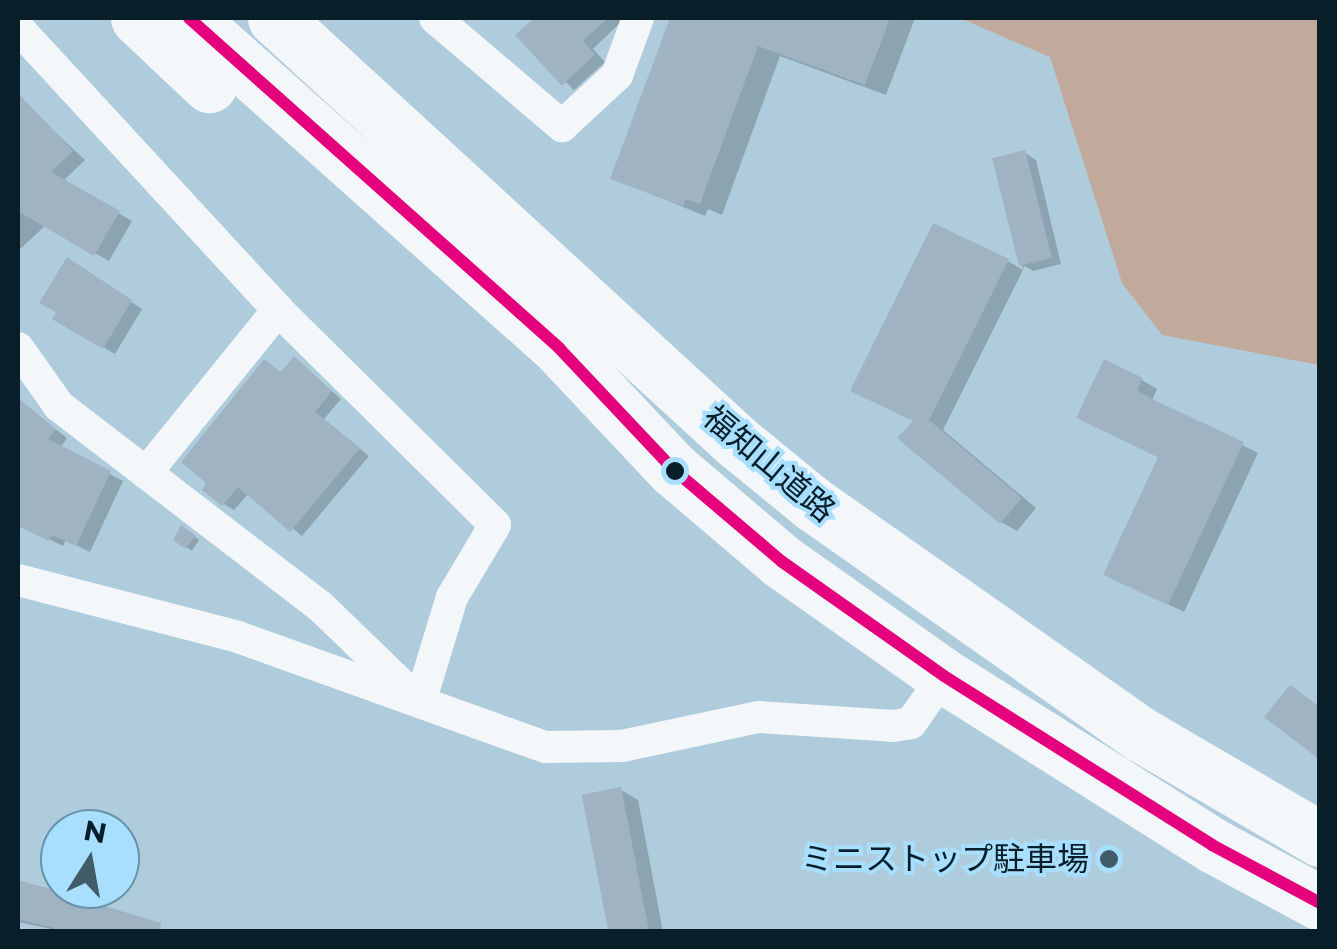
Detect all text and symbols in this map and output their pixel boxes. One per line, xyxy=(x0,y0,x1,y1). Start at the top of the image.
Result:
street label: 福知山道路 xyxy=(695,398,843,530)
unlabelled marker xyxy=(665,461,685,481)
north arrow xyxy=(40,809,140,909)
text: N xyxy=(81,813,110,850)
place label: ミニストップ駐車場 xyxy=(801,840,1089,878)
marker: ミニストップ駐車場 xyxy=(1098,848,1120,870)

